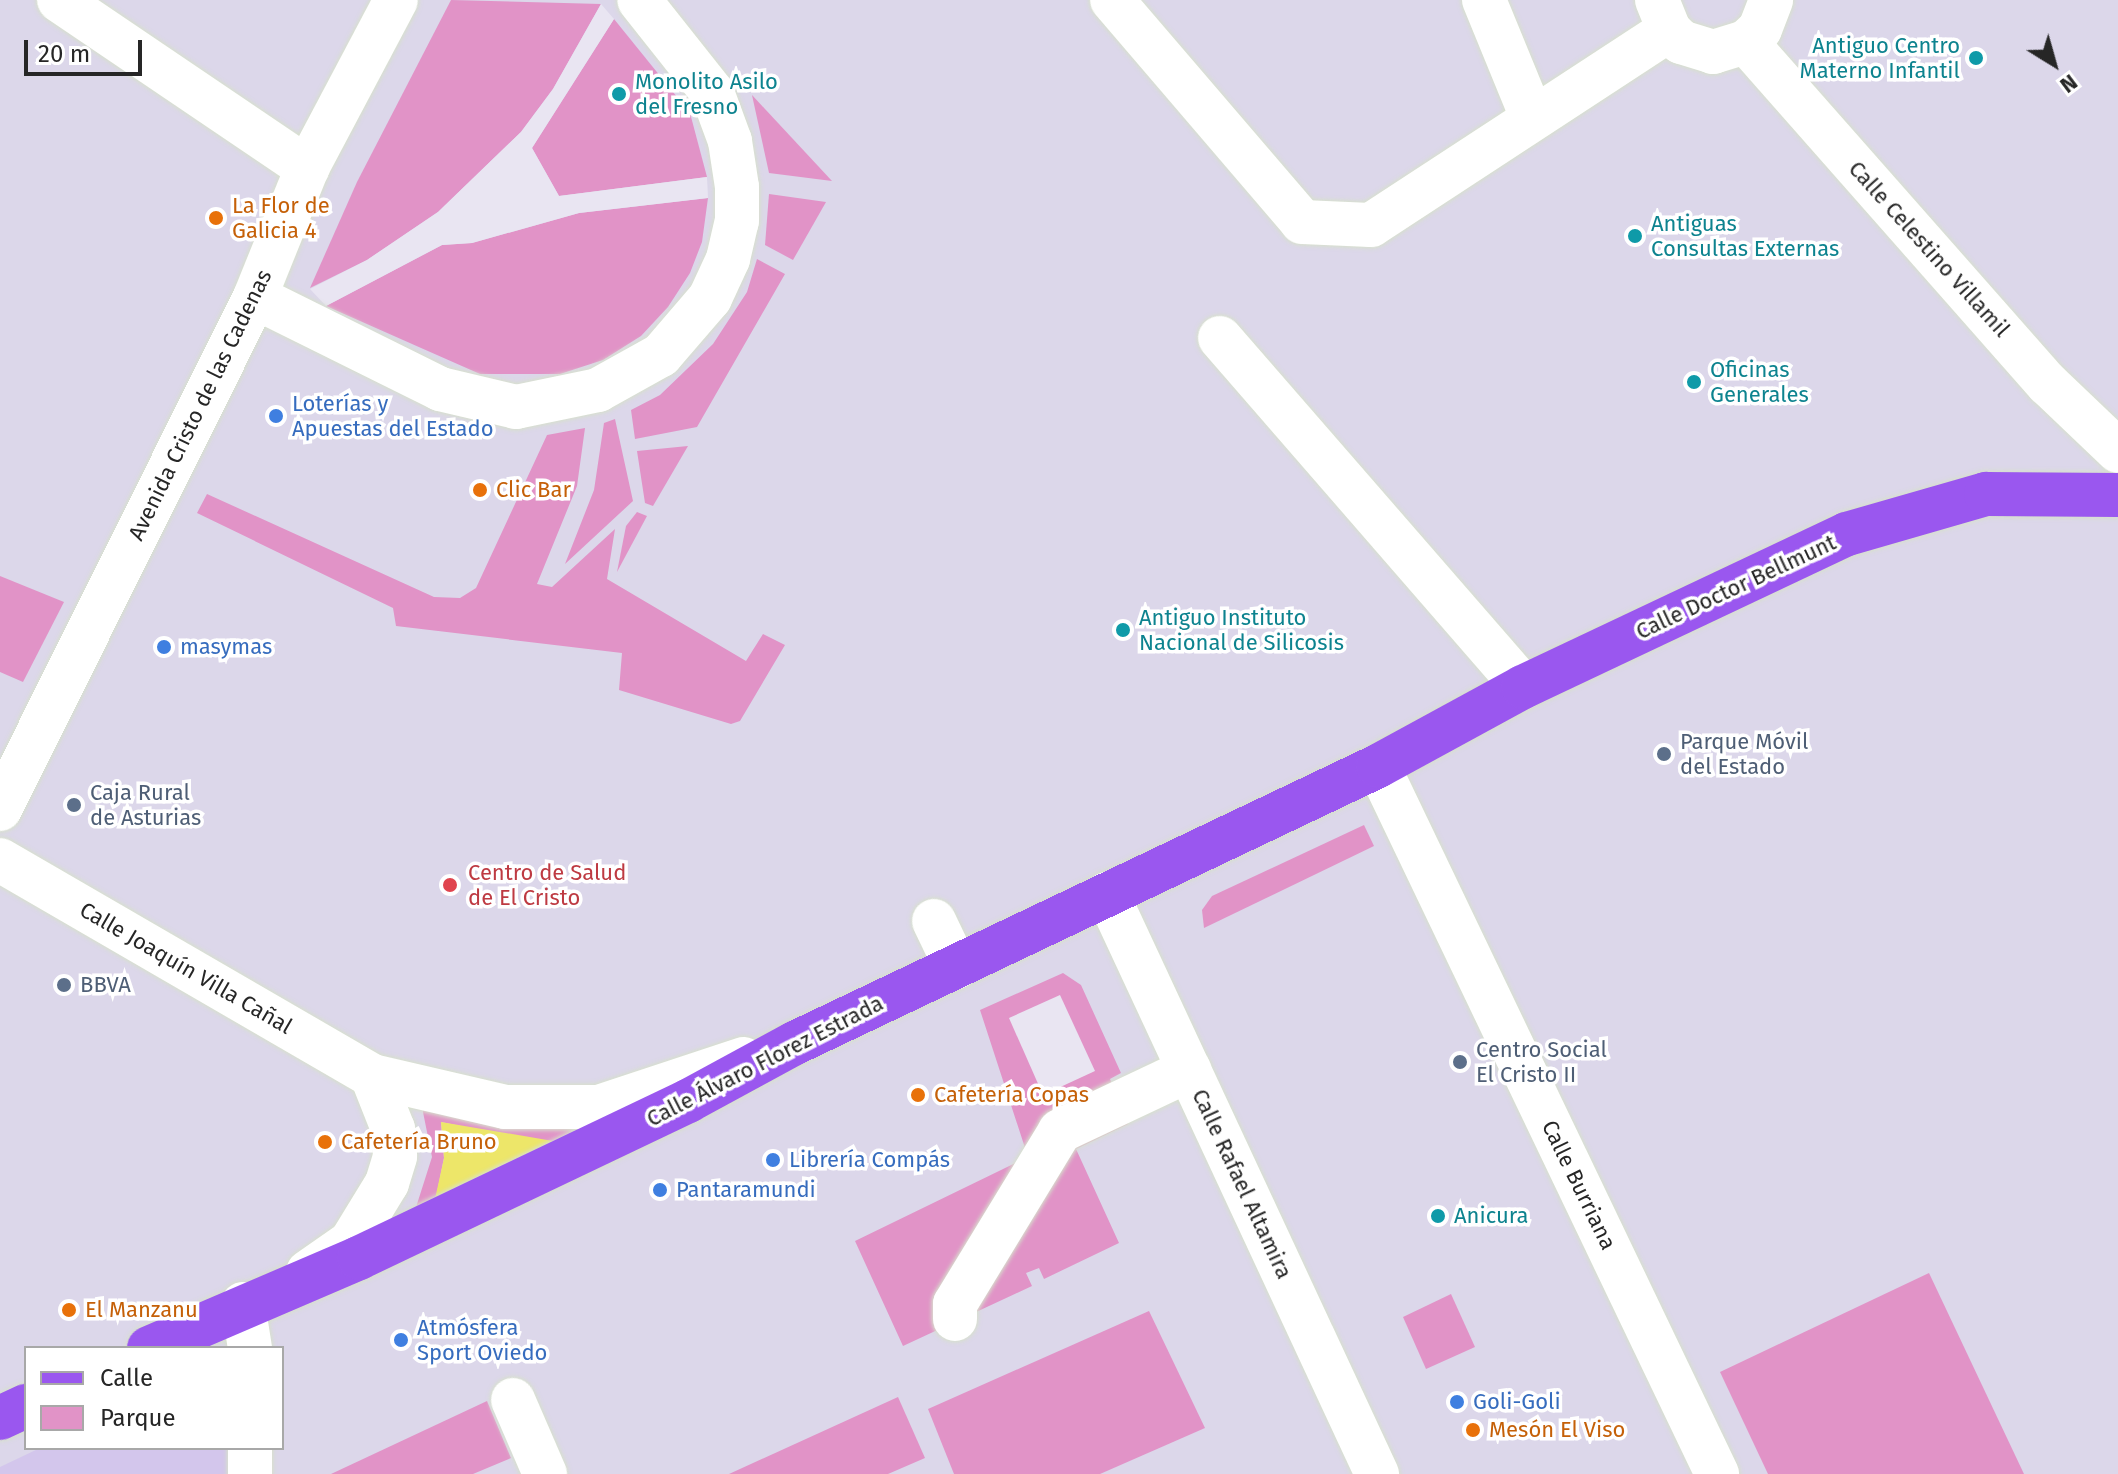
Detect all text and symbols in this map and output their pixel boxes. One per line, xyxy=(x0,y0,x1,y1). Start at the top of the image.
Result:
scale bar xyxy=(28,24,146,74)
north arrow xyxy=(2014,24,2094,104)
place label: Antiguo Centro Materno Infantil xyxy=(1800,32,1960,84)
text: 20 m xyxy=(38,40,90,68)
marker: Antiguo Centro Materno Infantil xyxy=(1967,49,1985,67)
place label: Monolito Asilo del Fresno xyxy=(635,68,778,120)
text: N xyxy=(2055,68,2083,99)
marker: Monolito Asilo del Fresno xyxy=(610,85,628,103)
street label: Calle Celestino Villamil xyxy=(1843,156,2015,342)
place label: La Flor de Galicia 4 xyxy=(232,192,330,244)
marker: La Flor de Galicia 4 xyxy=(207,209,225,227)
place label: Antiguas Consultas Externas xyxy=(1651,210,1839,262)
marker: Antiguas Consultas Externas xyxy=(1626,227,1644,245)
street label: Avenida Cristo de las Cadenas xyxy=(123,265,277,545)
place label: Oficinas Generales xyxy=(1710,356,1809,408)
marker: Oficinas Generales xyxy=(1685,373,1703,391)
place label: Loterías y Apuestas del Estado xyxy=(292,390,493,442)
marker: Loterías y Apuestas del Estado xyxy=(267,407,285,425)
place label: Clic Bar xyxy=(496,477,571,503)
marker: Clic Bar xyxy=(471,481,489,499)
street label: Calle Doctor Bellmunt xyxy=(1632,529,1840,645)
place label: Antiguo Instituto Nacional de Silicosis xyxy=(1139,604,1344,656)
marker: Antiguo Instituto Nacional de Silicosis xyxy=(1114,621,1132,639)
place label: masymas xyxy=(180,634,272,660)
marker: masymas xyxy=(155,638,173,656)
place label: Parque Móvil del Estado xyxy=(1680,728,1809,780)
marker: Parque Móvil del Estado xyxy=(1655,745,1673,763)
place label: Caja Rural de Asturias xyxy=(90,779,201,830)
marker: Caja Rural de Asturias xyxy=(65,796,83,814)
place label: Centro de Salud de El Cristo xyxy=(468,859,626,910)
marker: Centro de Salud de El Cristo xyxy=(439,874,461,896)
street label: Calle Joaquín Villa Cañal xyxy=(75,896,297,1040)
place label: BBVA xyxy=(80,972,131,998)
marker: BBVA xyxy=(55,976,73,994)
street label: Calle Álvaro Florez Estrada xyxy=(642,990,888,1132)
place label: Centro Social El Cristo II xyxy=(1476,1036,1607,1088)
marker: Centro Social El Cristo II xyxy=(1451,1053,1469,1071)
place label: Cafetería Copas xyxy=(934,1082,1089,1108)
street label: Calle Rafael Altamira xyxy=(1186,1085,1298,1283)
marker: Cafetería Copas xyxy=(909,1086,927,1104)
street label: Calle Burriana xyxy=(1536,1116,1622,1254)
place label: Cafetería Bruno xyxy=(341,1129,497,1155)
marker: Cafetería Bruno xyxy=(316,1133,334,1151)
place label: Librería Compás xyxy=(789,1147,950,1173)
marker: Librería Compás xyxy=(764,1151,782,1169)
place label: Pantaramundi xyxy=(676,1177,816,1203)
marker: Pantaramundi xyxy=(651,1181,669,1199)
place label: Anicura xyxy=(1454,1203,1528,1229)
marker: Anicura xyxy=(1429,1207,1447,1225)
place label: El Manzanu xyxy=(85,1297,198,1323)
marker: El Manzanu xyxy=(60,1301,78,1319)
place label: Atmósfera Sport Oviedo xyxy=(417,1314,547,1366)
marker: Atmósfera Sport Oviedo xyxy=(392,1331,410,1349)
legend xyxy=(24,1346,284,1450)
text: Calle xyxy=(100,1364,153,1392)
place label: Goli-Goli xyxy=(1473,1389,1561,1415)
marker: Goli-Goli xyxy=(1448,1393,1466,1411)
text: Parque xyxy=(100,1404,176,1432)
place label: Mesón El Viso xyxy=(1489,1417,1625,1443)
marker: Mesón El Viso xyxy=(1464,1421,1482,1439)

